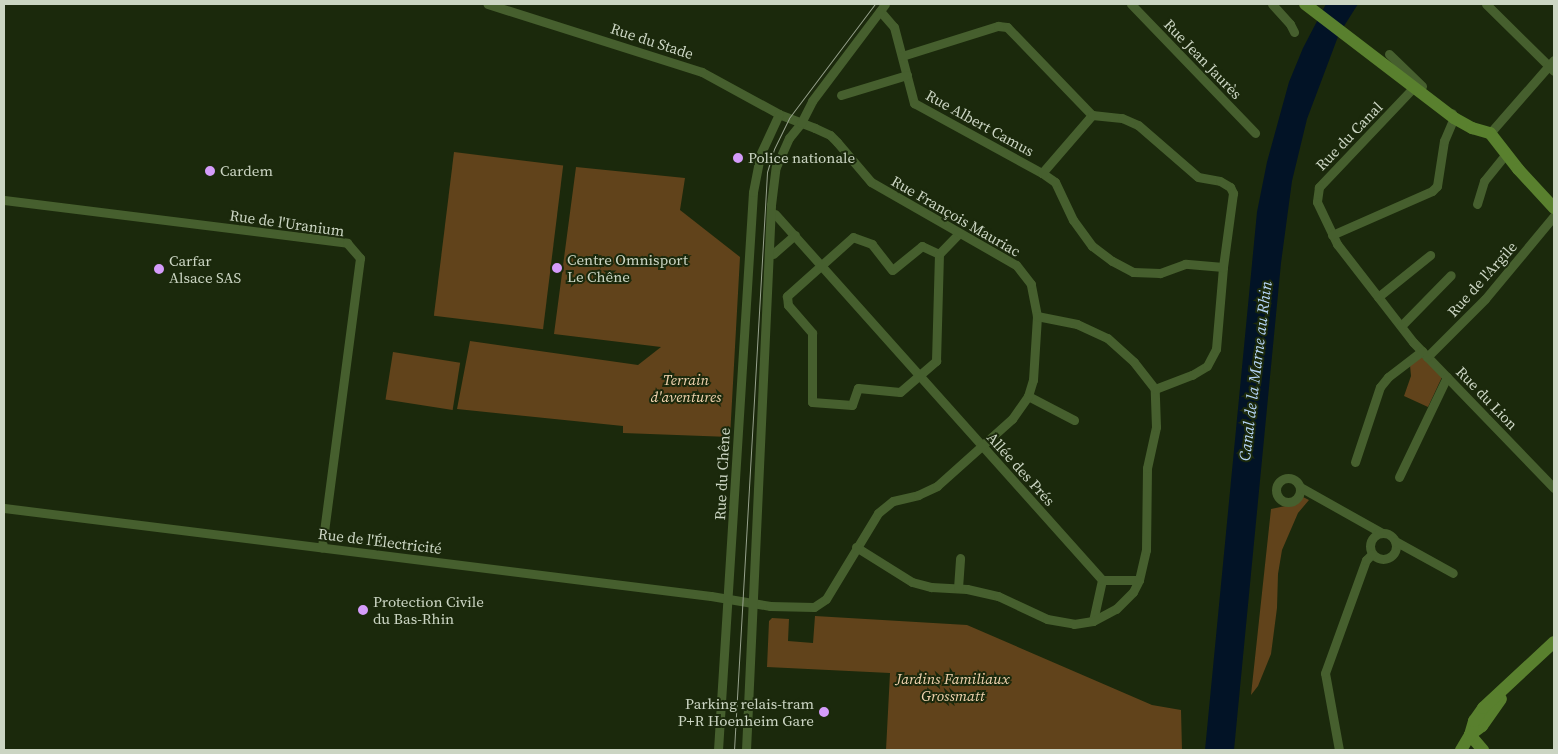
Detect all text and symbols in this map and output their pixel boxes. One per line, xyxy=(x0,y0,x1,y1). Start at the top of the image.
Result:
street label: Rue Jean Jaurès xyxy=(1160,15,1246,103)
street label: Rue du Stade xyxy=(608,19,696,63)
street label: Rue Albert Camus xyxy=(923,86,1037,160)
street label: Rue du Canal xyxy=(1312,98,1386,174)
place label: Police nationale xyxy=(748,149,855,167)
marker: Police nationale xyxy=(732,152,744,164)
place label: Cardem xyxy=(220,162,273,180)
marker: Cardem xyxy=(204,165,216,177)
street label: Rue François Mauriac xyxy=(888,172,1024,260)
street label: Rue de l'Uranium xyxy=(228,206,346,240)
street label: Rue de l'Argile xyxy=(1443,238,1521,320)
place label: Centre Omnisport Le Chêne xyxy=(567,250,688,285)
place label: Carfar Alsace SAS xyxy=(169,251,241,286)
marker: Centre Omnisport Le Chêne xyxy=(551,262,563,274)
marker: Carfar Alsace SAS xyxy=(153,263,165,275)
water label: Canal de la Marne au Rhin xyxy=(1234,280,1276,462)
street label: Rue du Lion xyxy=(1453,363,1521,433)
park label: Terrain d'aventures xyxy=(651,370,721,405)
street label: Rue du Chêne xyxy=(711,427,733,521)
street label: Allée des Prés xyxy=(983,428,1059,510)
street label: Rue de l'Électricité xyxy=(317,524,443,558)
place label: Protection Civile du Bas-Rhin xyxy=(373,592,484,627)
marker: Protection Civile du Bas-Rhin xyxy=(357,604,369,616)
park label: Jardins Familiaux Grossmatt xyxy=(896,669,1010,704)
place label: Parking relais-tram P+R Hoenheim Gare xyxy=(678,694,814,729)
marker: Parking relais-tram P+R Hoenheim Gare xyxy=(818,706,830,718)

